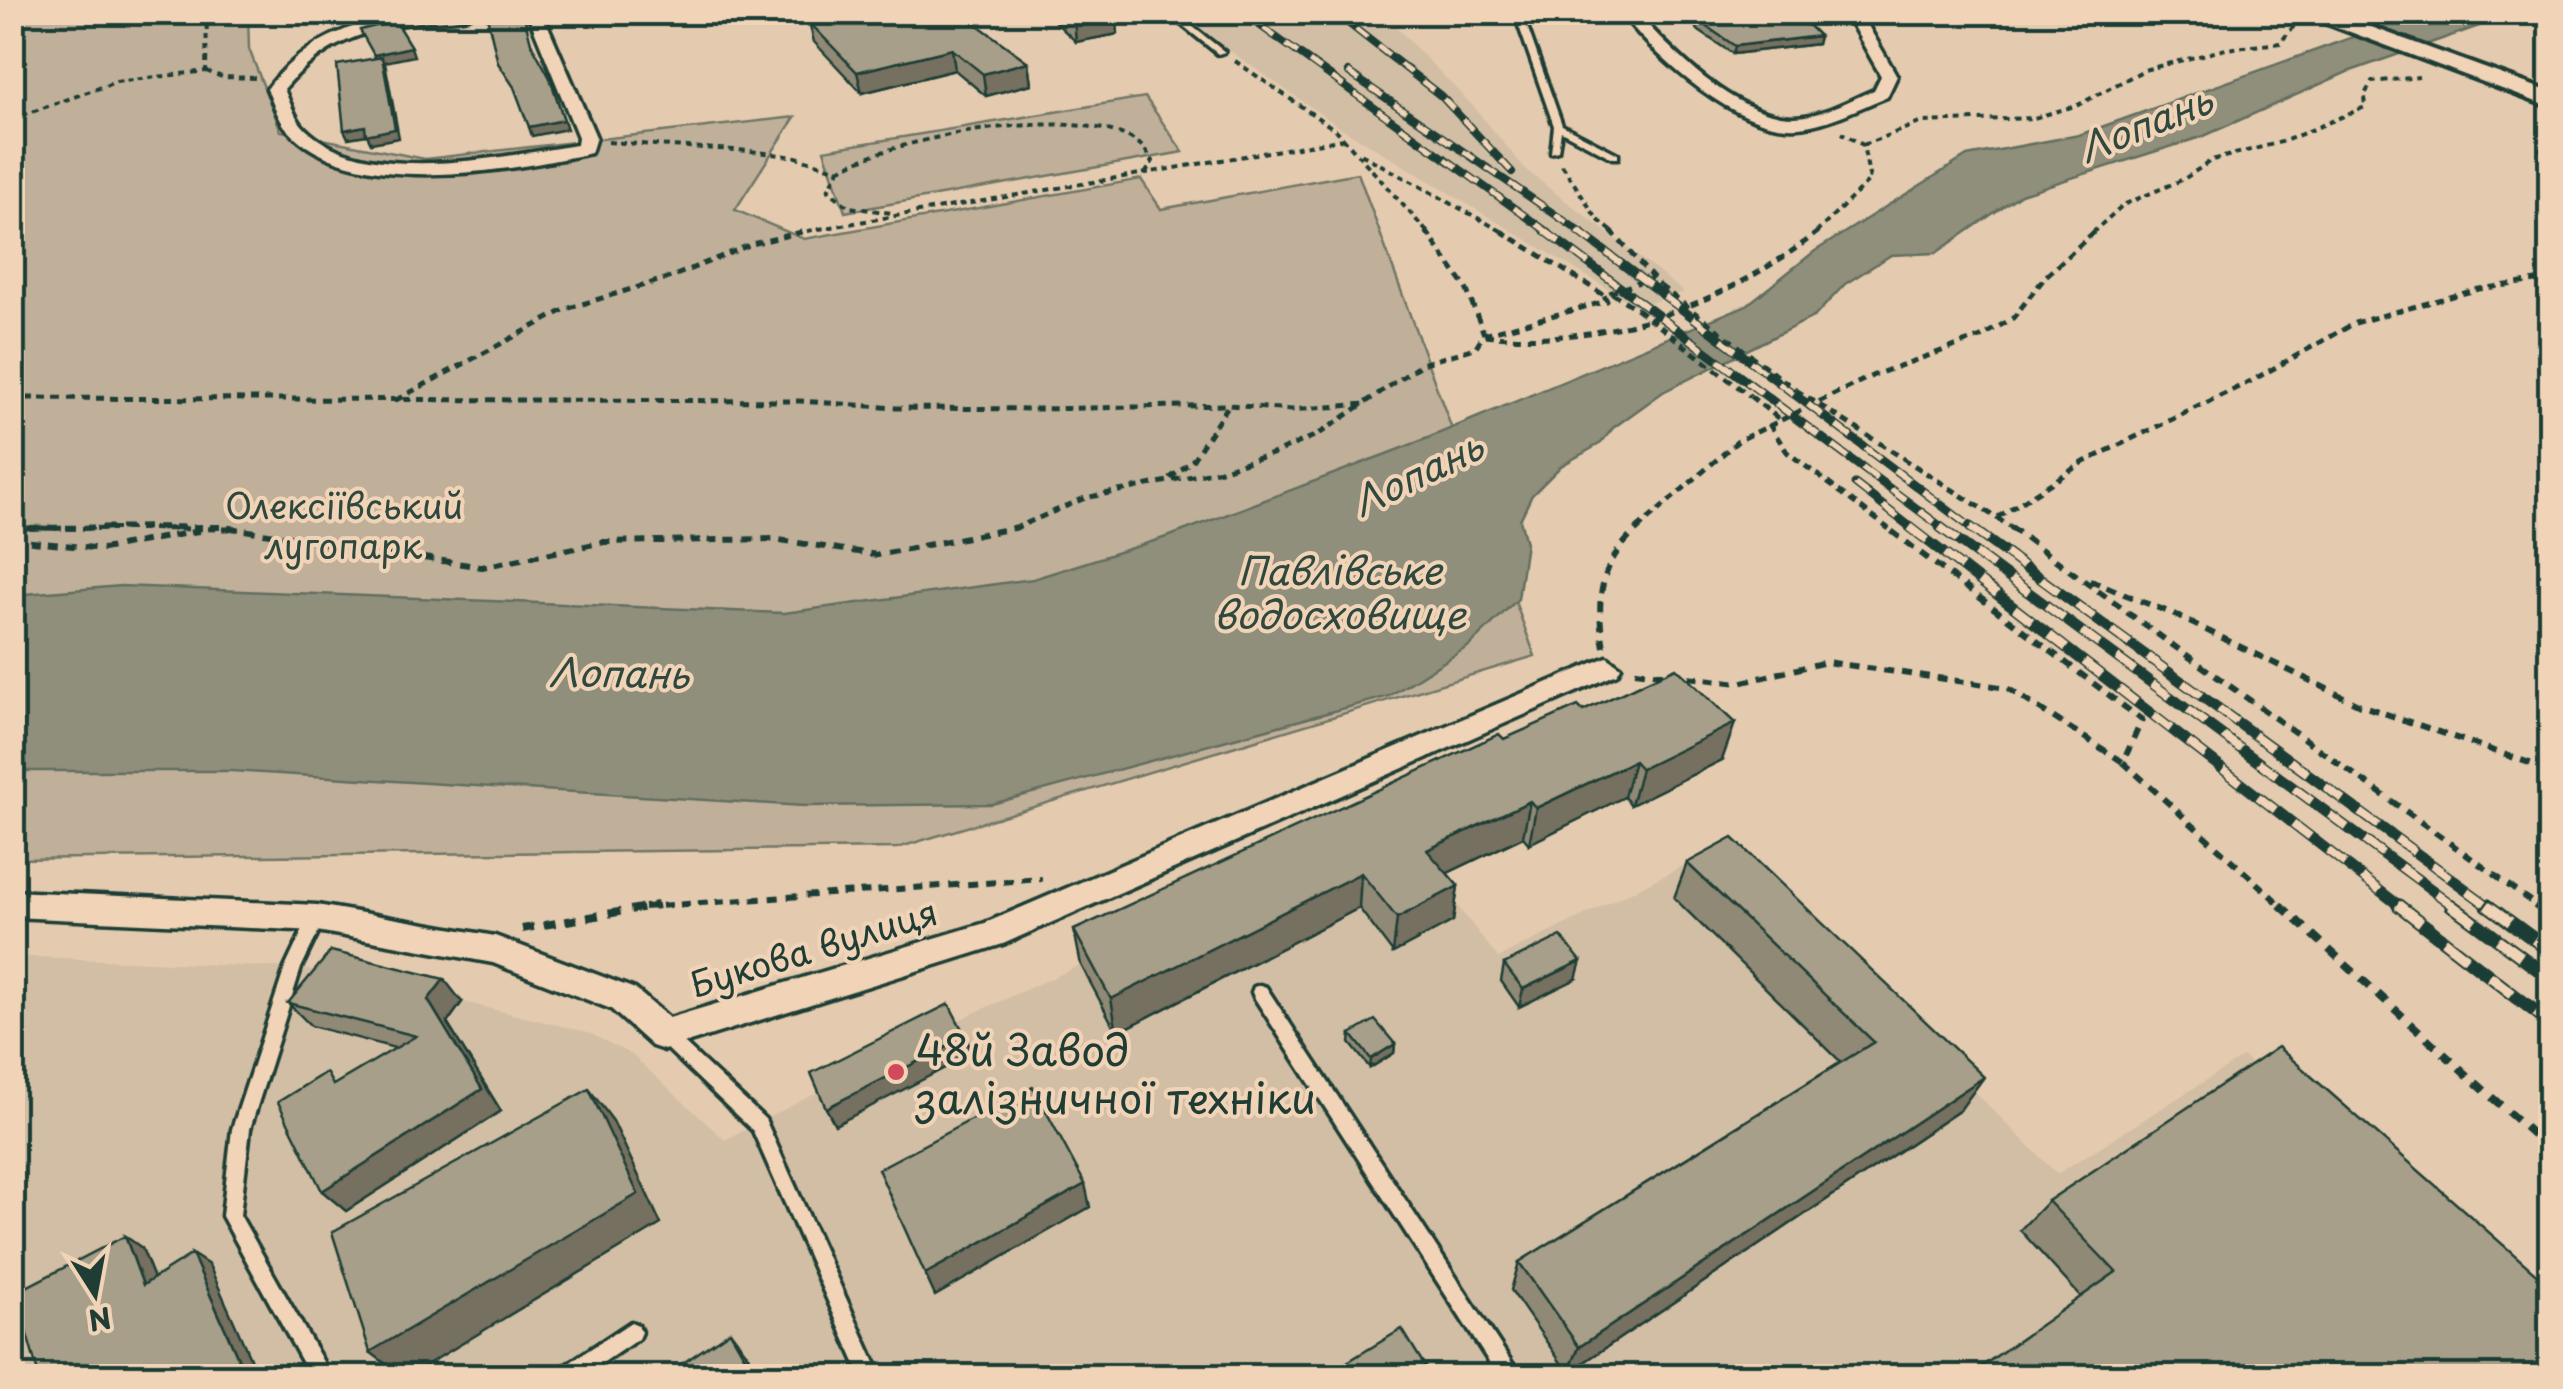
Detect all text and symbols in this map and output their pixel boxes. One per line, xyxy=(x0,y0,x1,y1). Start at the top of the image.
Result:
water label: Лопань xyxy=(2070,70,2222,176)
water label: Лопань xyxy=(1342,416,1494,529)
park label: Олексіївський лугопарк xyxy=(225,478,463,571)
water label: Павлівське водосховище xyxy=(1214,541,1467,642)
water label: Лопань xyxy=(549,642,691,702)
street label: Букова вулиця xyxy=(682,884,944,1010)
place label: 48й Завод залізничної техніки xyxy=(915,1017,1316,1128)
marker: 48й Завод залізничної техніки xyxy=(885,1061,907,1083)
north arrow xyxy=(45,1244,145,1344)
text: N xyxy=(85,1297,115,1343)

